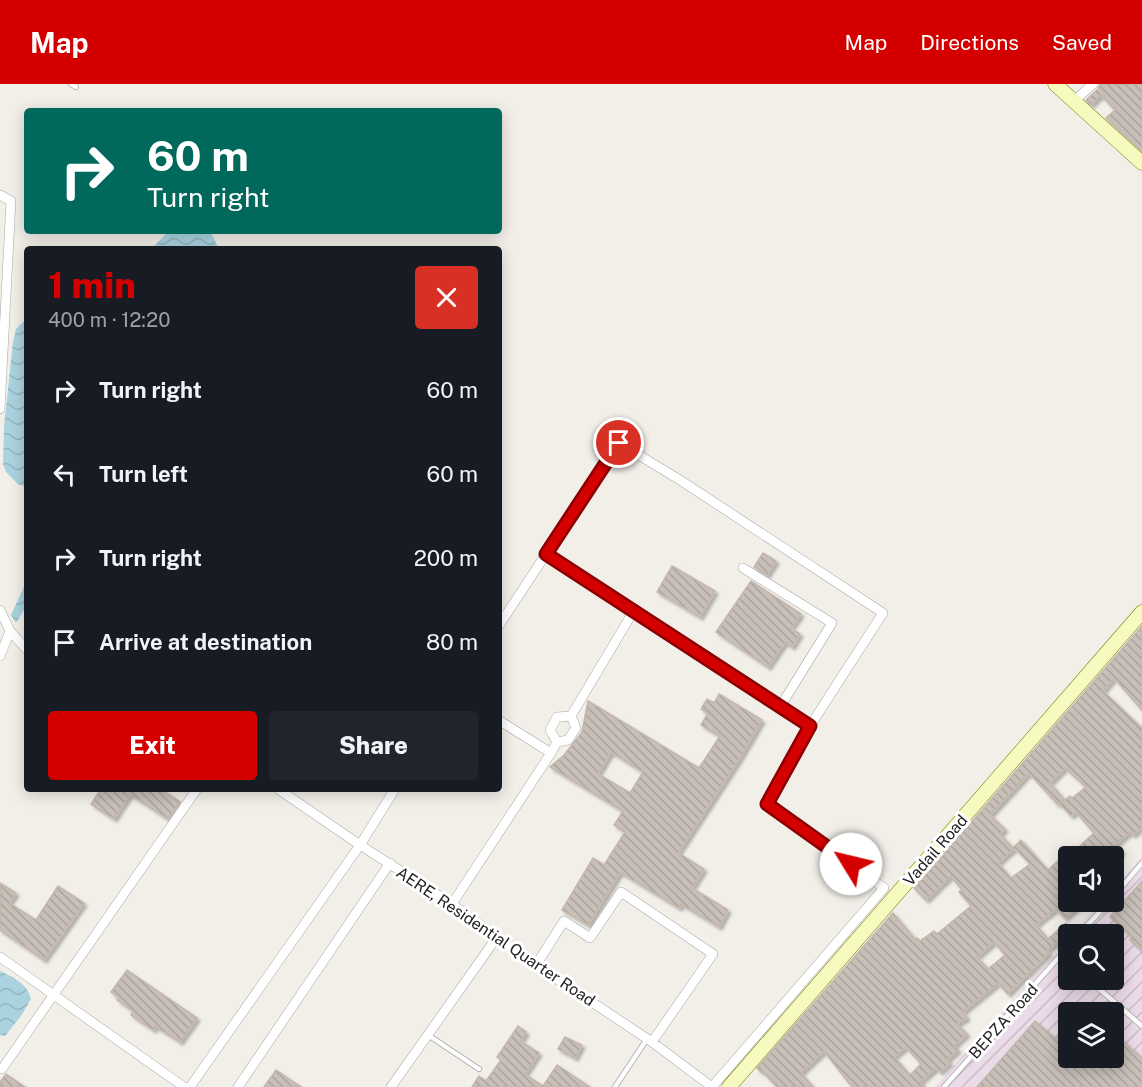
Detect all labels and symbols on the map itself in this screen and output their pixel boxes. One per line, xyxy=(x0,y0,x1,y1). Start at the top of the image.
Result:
pin xyxy=(593,417,644,468)
street label: Vadail Road xyxy=(899,811,971,890)
position arrow xyxy=(819,832,883,896)
street label: AERE, Residential Quarter Road xyxy=(393,863,599,1010)
street label: BEPZA Road xyxy=(965,980,1042,1063)

